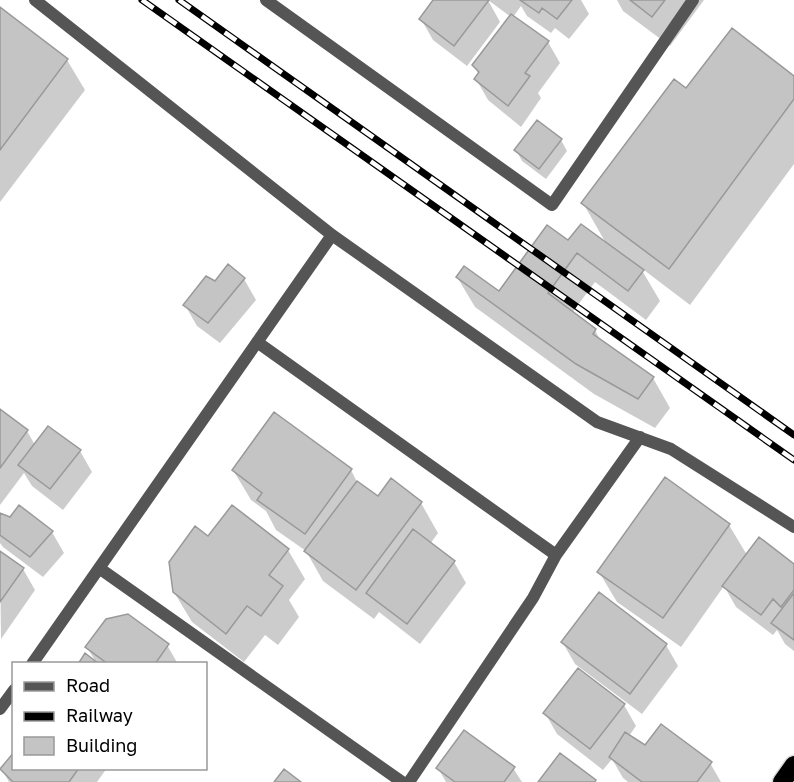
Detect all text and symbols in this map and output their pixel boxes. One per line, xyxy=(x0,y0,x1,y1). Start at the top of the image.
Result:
legend xyxy=(12,662,207,770)
text: Road xyxy=(66,674,110,696)
text: Railway xyxy=(66,704,133,726)
text: Building xyxy=(66,734,137,756)

